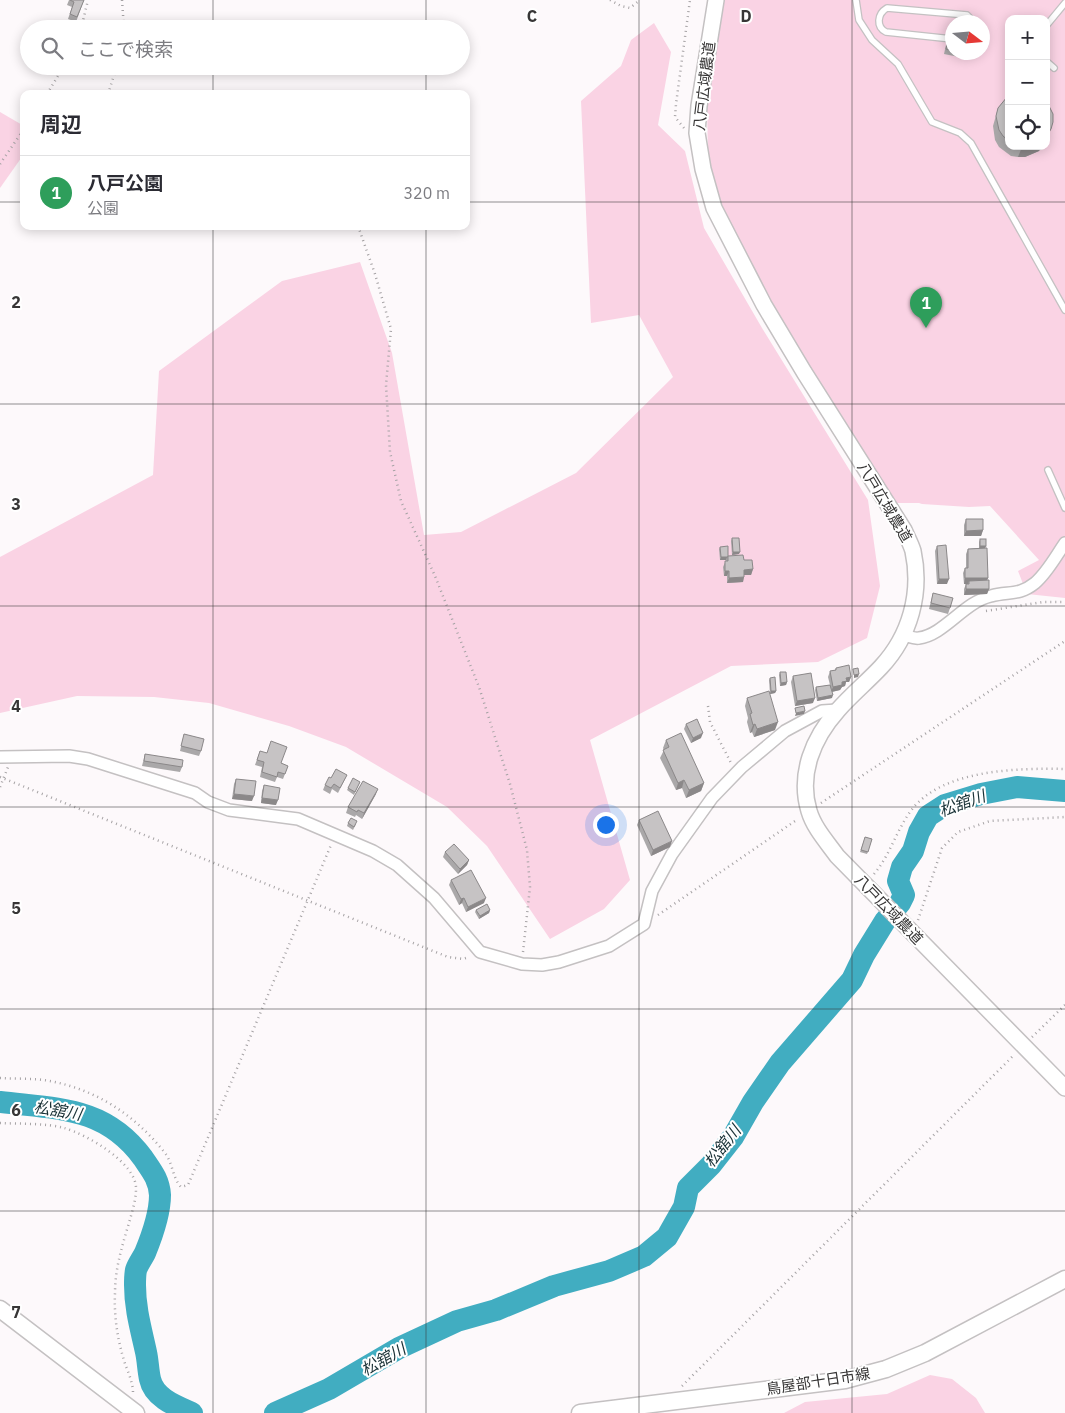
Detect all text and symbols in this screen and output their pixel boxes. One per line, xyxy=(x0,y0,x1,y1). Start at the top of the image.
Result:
text: C xyxy=(527,6,537,26)
text: D xyxy=(740,6,752,26)
north arrow xyxy=(945,15,990,60)
map controls xyxy=(1005,15,1050,150)
button: + xyxy=(1005,15,1050,60)
search box xyxy=(20,20,470,75)
icon: search xyxy=(38,34,66,62)
text: ここで検索 xyxy=(78,37,173,61)
street label: 八戸広域農道 xyxy=(689,40,719,132)
button: − xyxy=(1005,60,1050,105)
button: locate xyxy=(1005,105,1050,150)
text: 周辺 xyxy=(40,110,82,138)
text: 八戸公園 xyxy=(87,171,163,195)
text: 1 xyxy=(51,183,61,203)
text: 320 m xyxy=(403,183,450,203)
text: 公園 xyxy=(87,198,119,218)
pin: 1 xyxy=(910,287,942,328)
text: 2 xyxy=(11,292,21,312)
street label: 八戸広域農道 xyxy=(854,459,916,545)
text: 3 xyxy=(11,494,21,514)
text: 4 xyxy=(11,696,21,716)
water label: 松舘川 xyxy=(936,785,990,821)
your location xyxy=(593,812,619,838)
street label: 八戸広域農道 xyxy=(851,870,927,948)
text: 5 xyxy=(11,898,21,918)
water label: 松舘川 xyxy=(33,1096,85,1124)
text: 6 xyxy=(11,1100,21,1120)
water label: 松舘川 xyxy=(699,1119,746,1171)
text: 7 xyxy=(11,1302,21,1322)
water label: 松舘川 xyxy=(357,1338,411,1379)
street label: 鳥屋部十日市線 xyxy=(765,1363,871,1399)

